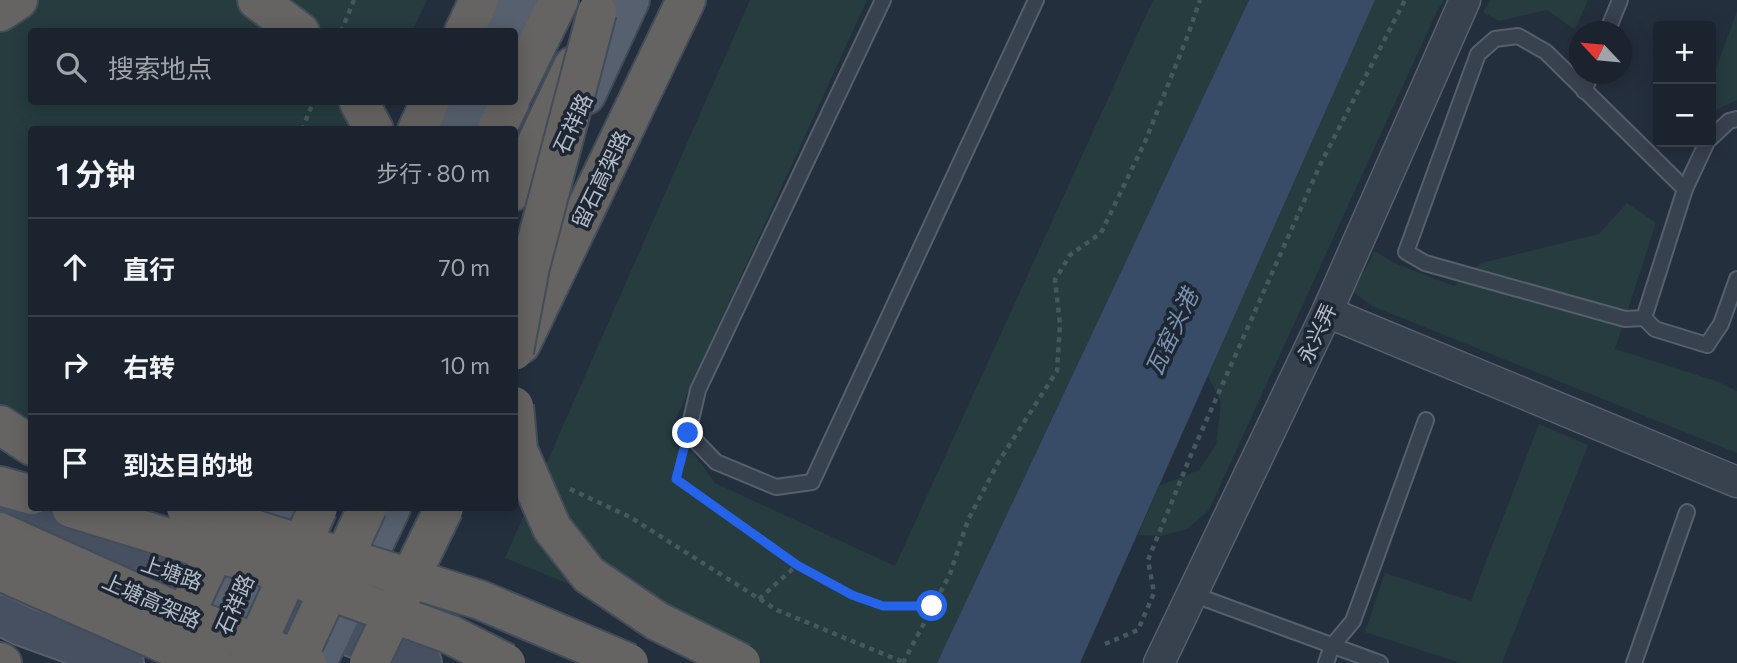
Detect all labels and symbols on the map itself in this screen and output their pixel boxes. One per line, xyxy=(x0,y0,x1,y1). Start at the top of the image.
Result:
north arrow xyxy=(1569,21,1632,84)
street label: 石祥路 xyxy=(547,89,597,157)
street label: 留石高架路 xyxy=(566,126,634,232)
water label: 瓦窑头港 xyxy=(1139,282,1204,380)
street label: 永兴弄 xyxy=(1291,299,1341,367)
route end xyxy=(672,417,703,448)
street label: 上塘路 xyxy=(138,550,206,594)
street label: 上塘高架路 xyxy=(99,567,205,633)
street label: 石祥路 xyxy=(210,570,258,638)
route start xyxy=(916,590,947,621)

